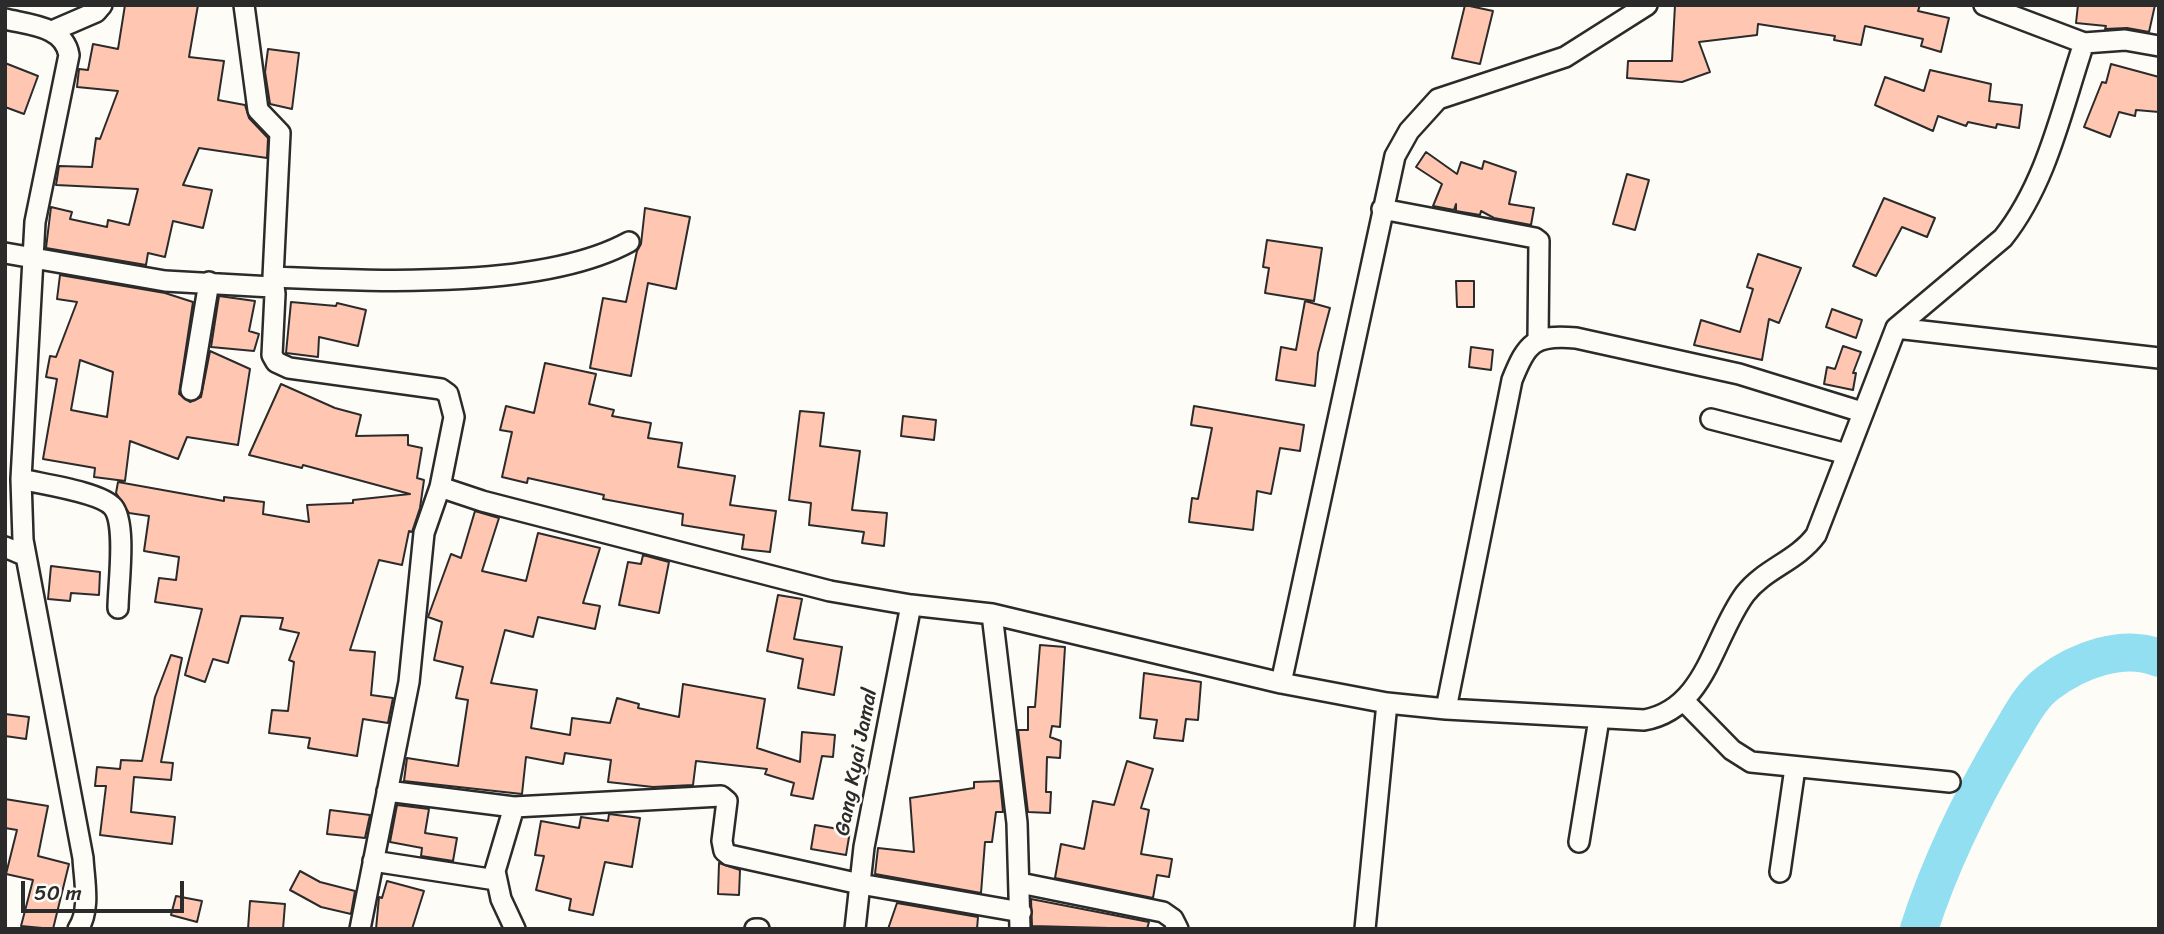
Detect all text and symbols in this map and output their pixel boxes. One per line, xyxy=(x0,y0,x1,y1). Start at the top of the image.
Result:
street label: Gang Kyai Jamal xyxy=(830,686,884,838)
scale bar xyxy=(24,867,187,911)
text: 50 m xyxy=(34,874,82,912)

